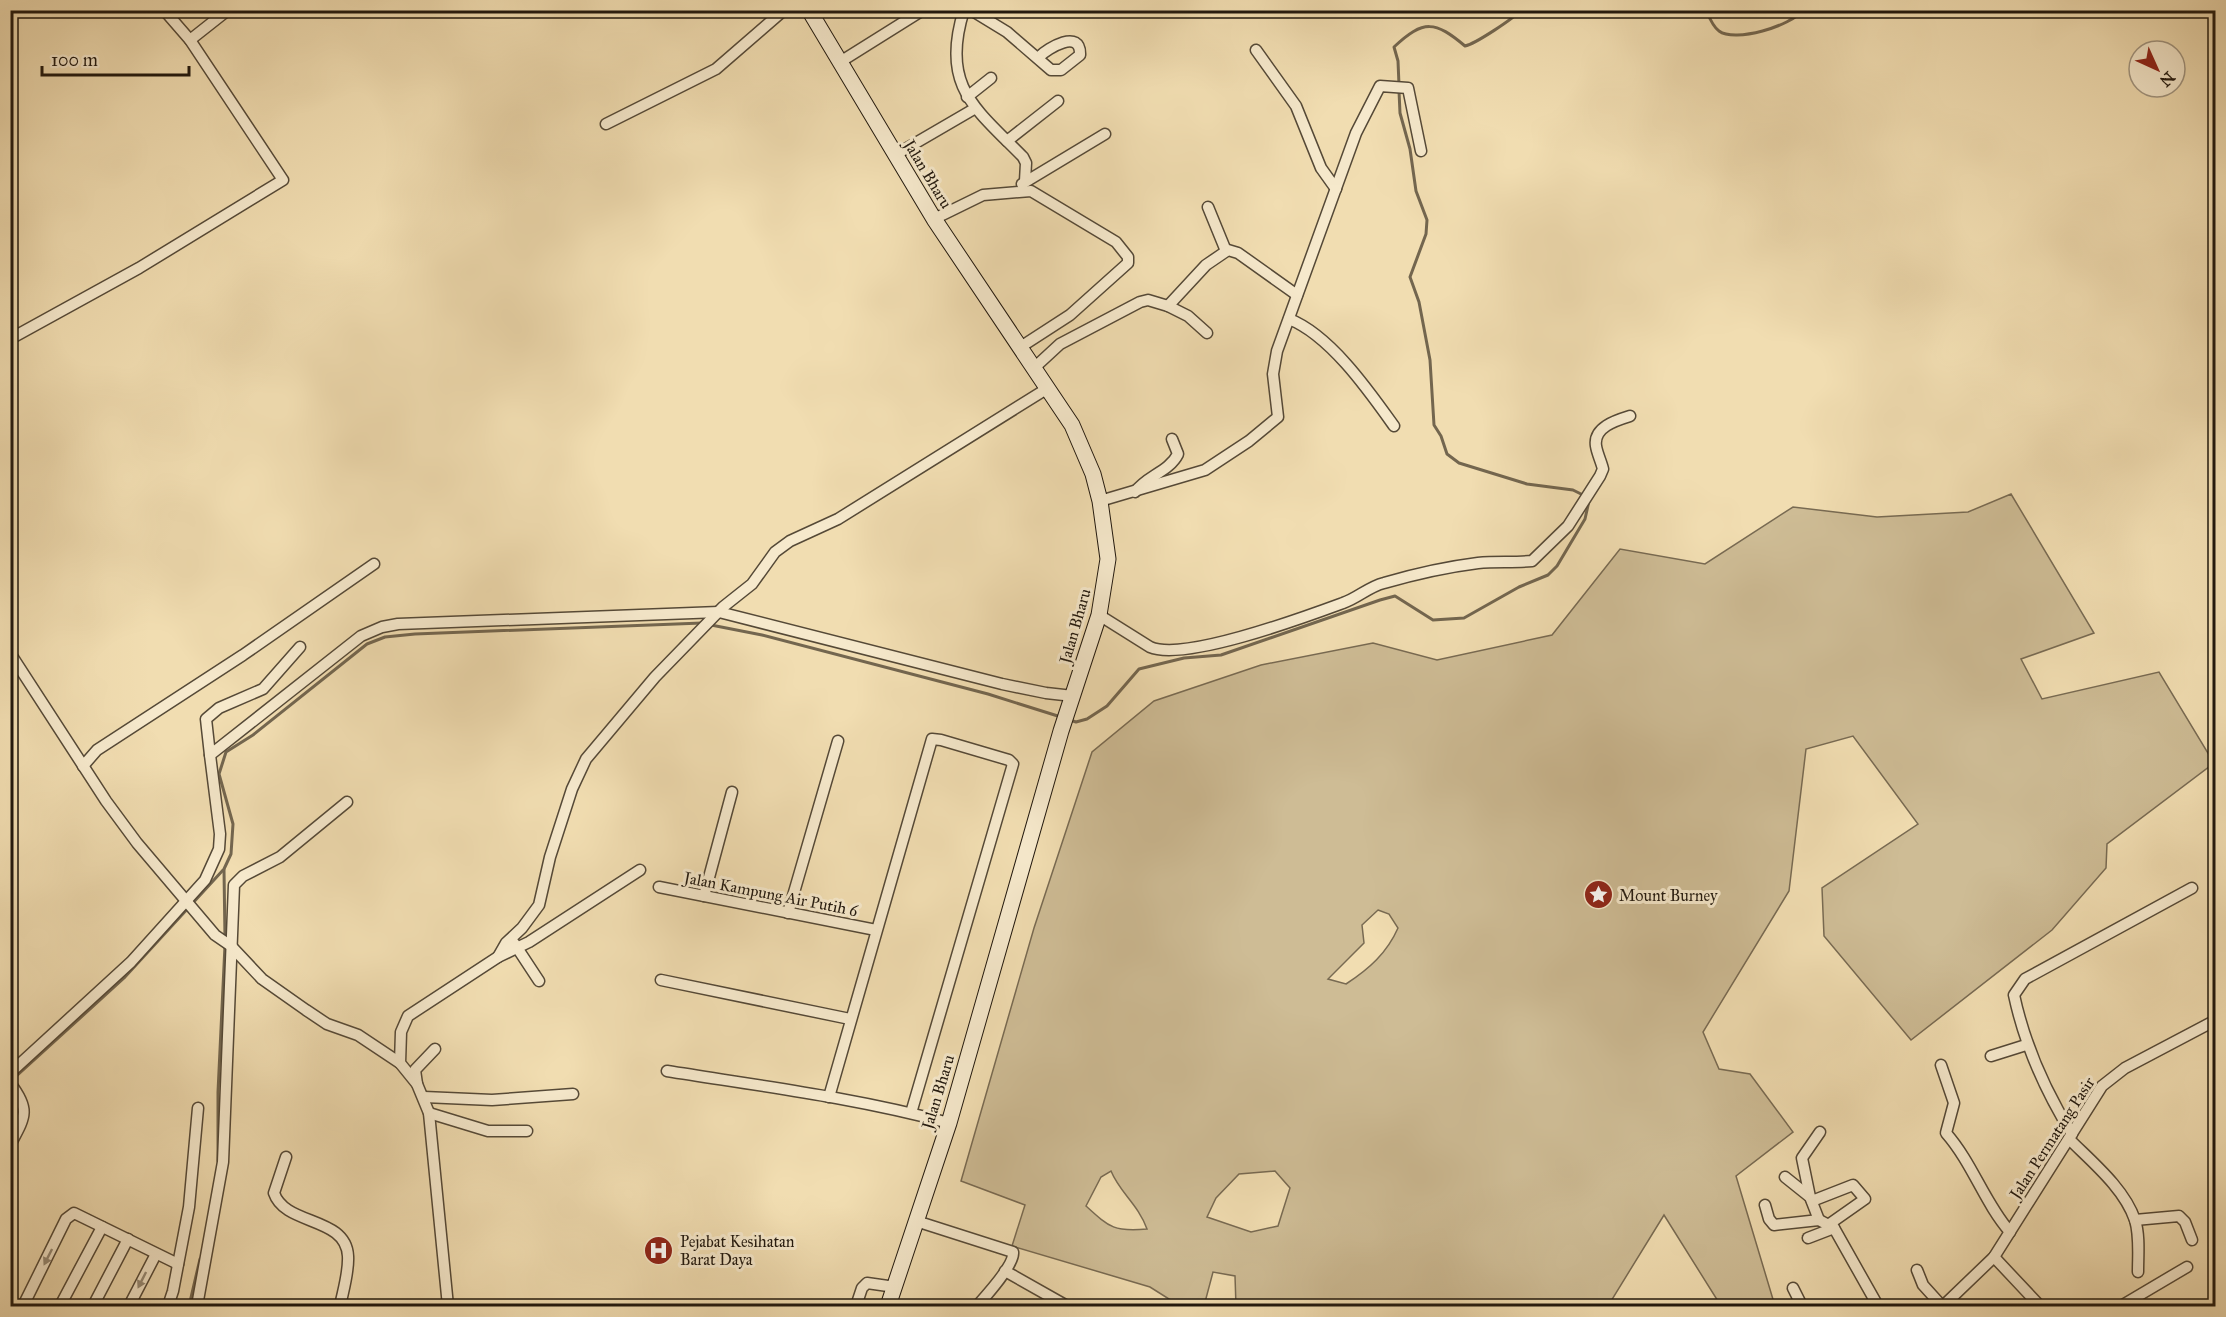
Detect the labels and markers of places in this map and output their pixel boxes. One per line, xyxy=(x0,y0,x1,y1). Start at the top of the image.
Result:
place icon: Mount Burney xyxy=(1582,879,1614,911)
place label: Mount Burney xyxy=(1619,886,1718,905)
place label: Pejabat Kesihatan Barat Daya xyxy=(680,1232,795,1269)
hospital icon: Pejabat Kesihatan Barat Daya xyxy=(643,1234,675,1266)

